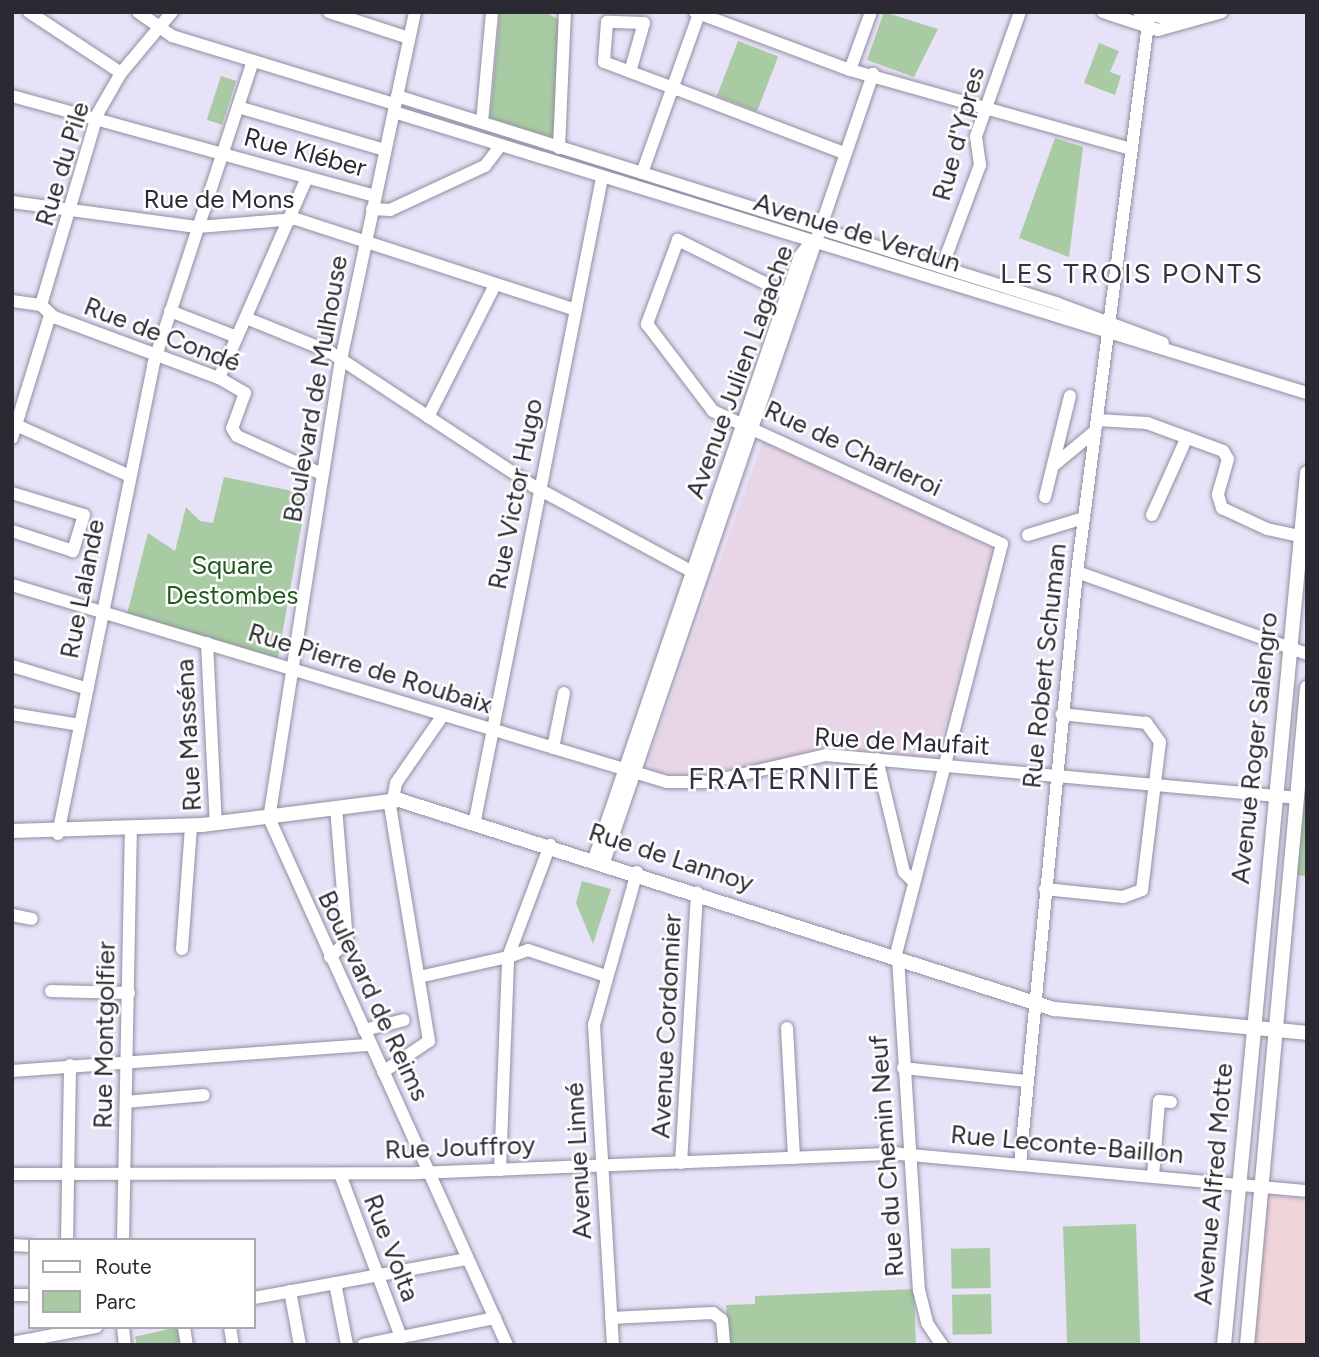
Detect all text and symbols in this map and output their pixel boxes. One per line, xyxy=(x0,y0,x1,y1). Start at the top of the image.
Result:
street label: Rue d'Ypres xyxy=(926,64,992,204)
street label: Rue du Pile xyxy=(29,98,97,230)
street label: Rue Kléber xyxy=(240,122,370,184)
street label: Rue de Mons xyxy=(144,184,294,216)
street label: Avenue de Verdun xyxy=(750,187,964,279)
street label: Avenue Julien Lagache xyxy=(680,241,800,503)
street label: Boulevard de Mulhouse xyxy=(277,253,355,525)
district label: LES TROIS PONTS xyxy=(1002,256,1262,290)
street label: Rue de Condé xyxy=(79,291,245,379)
street label: Rue de Charleroi xyxy=(759,394,947,504)
street label: Rue Victor Hugo xyxy=(482,396,550,592)
street label: Rue Lalande xyxy=(54,517,112,661)
street label: Rue Robert Schuman xyxy=(1017,542,1073,790)
park label: Square Destombes xyxy=(166,550,298,612)
street label: Avenue Roger Salengro xyxy=(1225,611,1285,885)
street label: Rue Pierre de Roubaix xyxy=(244,617,496,721)
street label: Rue Masséna xyxy=(169,658,209,812)
street label: Rue de Maufait xyxy=(813,722,991,762)
district label: FRATERNITÉ xyxy=(689,761,881,797)
street label: Rue de Lannoy xyxy=(585,817,757,899)
street label: Boulevard de Reims xyxy=(311,886,435,1106)
street label: Avenue Cordonnier xyxy=(646,913,688,1139)
street label: Rue Montgolfier xyxy=(88,941,122,1129)
street label: Rue du Chemin Neuf xyxy=(863,1034,911,1278)
street label: Avenue Alfred Motte xyxy=(1188,1062,1240,1306)
street label: Avenue Linné xyxy=(559,1082,599,1240)
street label: Rue Leconte-Baillon xyxy=(949,1119,1185,1171)
street label: Rue Jouffroy xyxy=(384,1130,536,1166)
street label: Rue Volta xyxy=(356,1190,426,1306)
legend xyxy=(28,1238,256,1329)
text: Route xyxy=(95,1254,151,1279)
text: Parc xyxy=(95,1289,136,1314)

